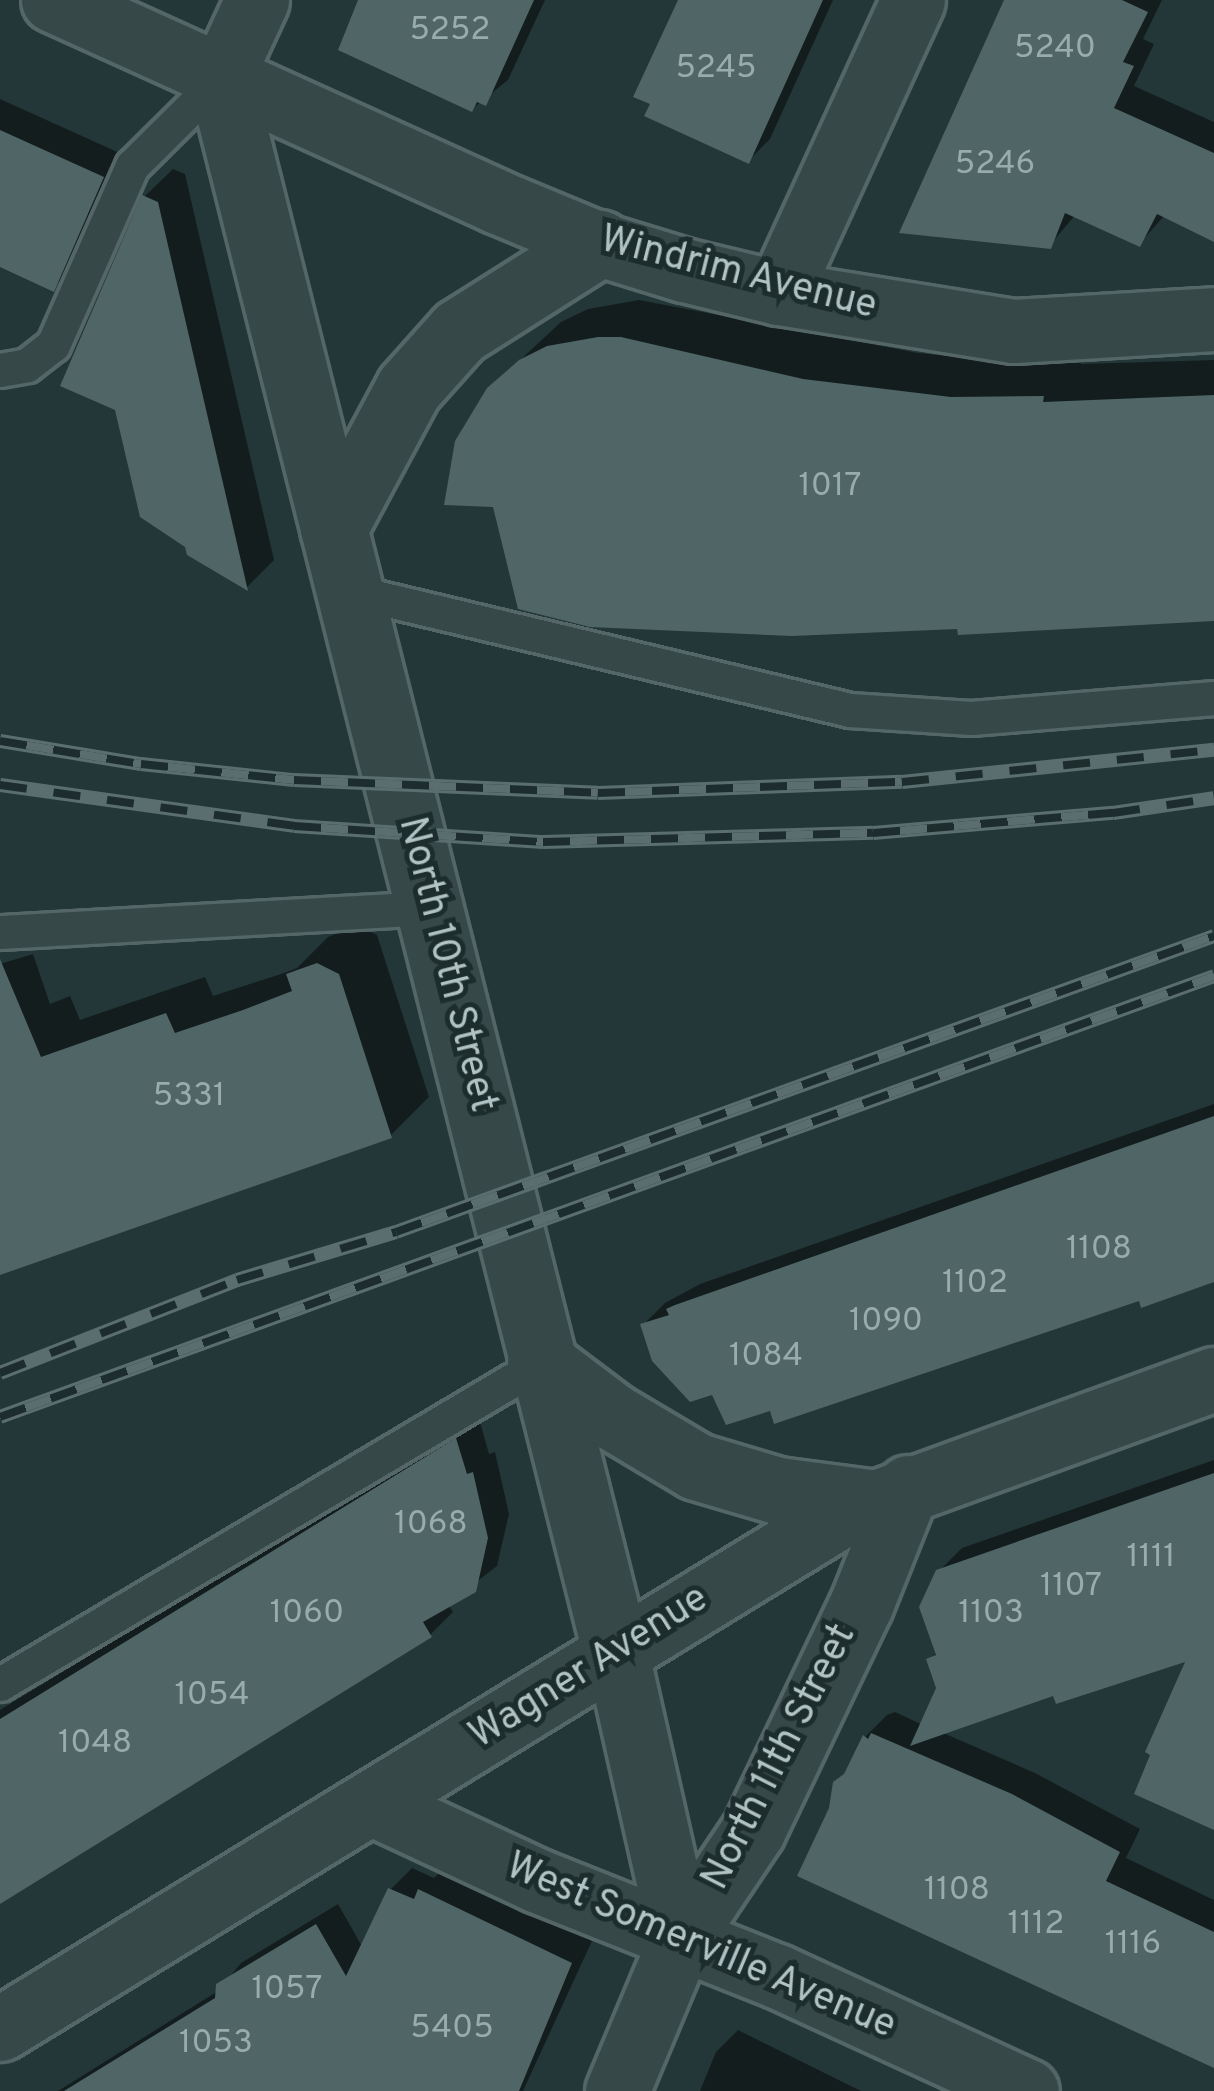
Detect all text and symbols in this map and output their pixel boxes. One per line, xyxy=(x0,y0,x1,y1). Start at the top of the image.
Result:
house number: 5252 xyxy=(409,12,491,52)
house number: 5240 xyxy=(1014,30,1096,70)
house number: 5245 xyxy=(675,50,757,90)
house number: 5246 xyxy=(955,146,1035,186)
street label: Windrim Avenue xyxy=(594,218,882,332)
house number: 1017 xyxy=(799,468,861,508)
street label: North 10th Street xyxy=(386,813,504,1117)
house number: 5331 xyxy=(153,1078,225,1118)
house number: 1108 xyxy=(1066,1231,1132,1271)
house number: 1102 xyxy=(942,1265,1008,1305)
house number: 1090 xyxy=(849,1303,923,1343)
house number: 1084 xyxy=(729,1338,803,1378)
house number: 1068 xyxy=(394,1506,468,1546)
house number: 1111 xyxy=(1126,1539,1176,1579)
house number: 1107 xyxy=(1040,1568,1102,1608)
street label: Wagner Avenue xyxy=(462,1577,718,1761)
house number: 1060 xyxy=(270,1595,344,1635)
house number: 1103 xyxy=(958,1595,1024,1635)
street label: North 11th Street xyxy=(694,1617,868,1899)
house number: 1054 xyxy=(174,1677,250,1717)
house number: 1048 xyxy=(58,1725,132,1765)
street label: West Somerville Avenue xyxy=(498,1844,902,2052)
house number: 1108 xyxy=(924,1872,990,1912)
house number: 1112 xyxy=(1007,1906,1065,1946)
house number: 1116 xyxy=(1105,1926,1161,1966)
house number: 1057 xyxy=(252,1971,322,2011)
house number: 5405 xyxy=(410,2010,494,2050)
house number: 1053 xyxy=(179,2025,253,2065)

